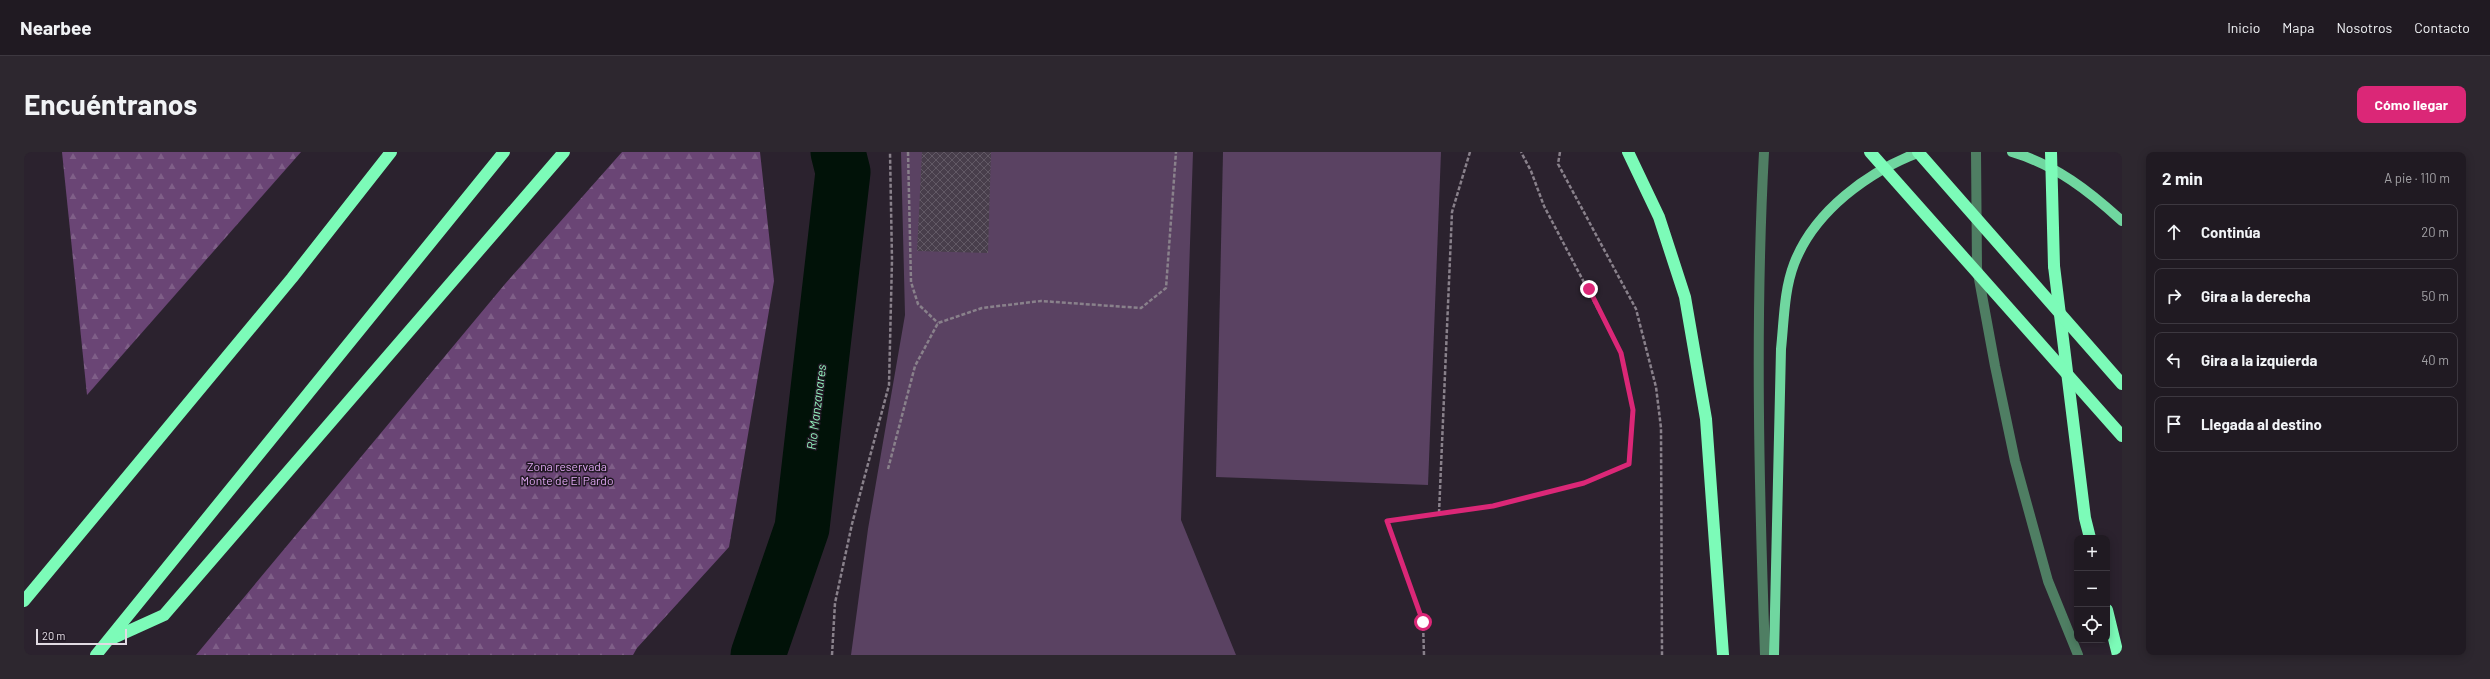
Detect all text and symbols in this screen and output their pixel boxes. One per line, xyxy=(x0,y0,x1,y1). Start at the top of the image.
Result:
text: Nearbee xyxy=(20,16,92,39)
text: Inicio xyxy=(2227,19,2260,36)
text: Mapa xyxy=(2282,19,2314,36)
text: Nosotros xyxy=(2336,19,2392,36)
text: Contacto xyxy=(2414,19,2470,36)
button: Cómo llegar xyxy=(2357,86,2466,123)
text: Encuéntranos xyxy=(24,87,197,121)
text: 2 min xyxy=(2162,168,2203,188)
text: A pie · 110 m xyxy=(2384,170,2450,186)
icon: ahead xyxy=(2163,221,2185,243)
text: Continúa xyxy=(2201,223,2261,241)
text: 20 m xyxy=(2421,224,2449,240)
route end xyxy=(1580,280,1598,298)
icon: right xyxy=(2163,285,2185,307)
text: Gira a la derecha xyxy=(2201,287,2311,305)
text: 50 m xyxy=(2422,288,2449,304)
icon: left xyxy=(2163,349,2185,371)
text: Gira a la izquierda xyxy=(2201,351,2317,369)
text: 40 m xyxy=(2421,352,2449,368)
water label: Río Manzanares xyxy=(803,363,829,451)
icon: arrive xyxy=(2163,413,2185,435)
text: Llegada al destino xyxy=(2201,415,2322,433)
park label: Zona reservada Monte de El Pardo xyxy=(521,459,613,487)
map controls xyxy=(2074,535,2110,643)
button: + xyxy=(2074,535,2110,571)
button: − xyxy=(2074,571,2110,607)
button: locate xyxy=(2074,607,2110,643)
route start xyxy=(1414,613,1432,631)
scale bar xyxy=(36,627,127,646)
text: 20 m xyxy=(42,629,65,642)

